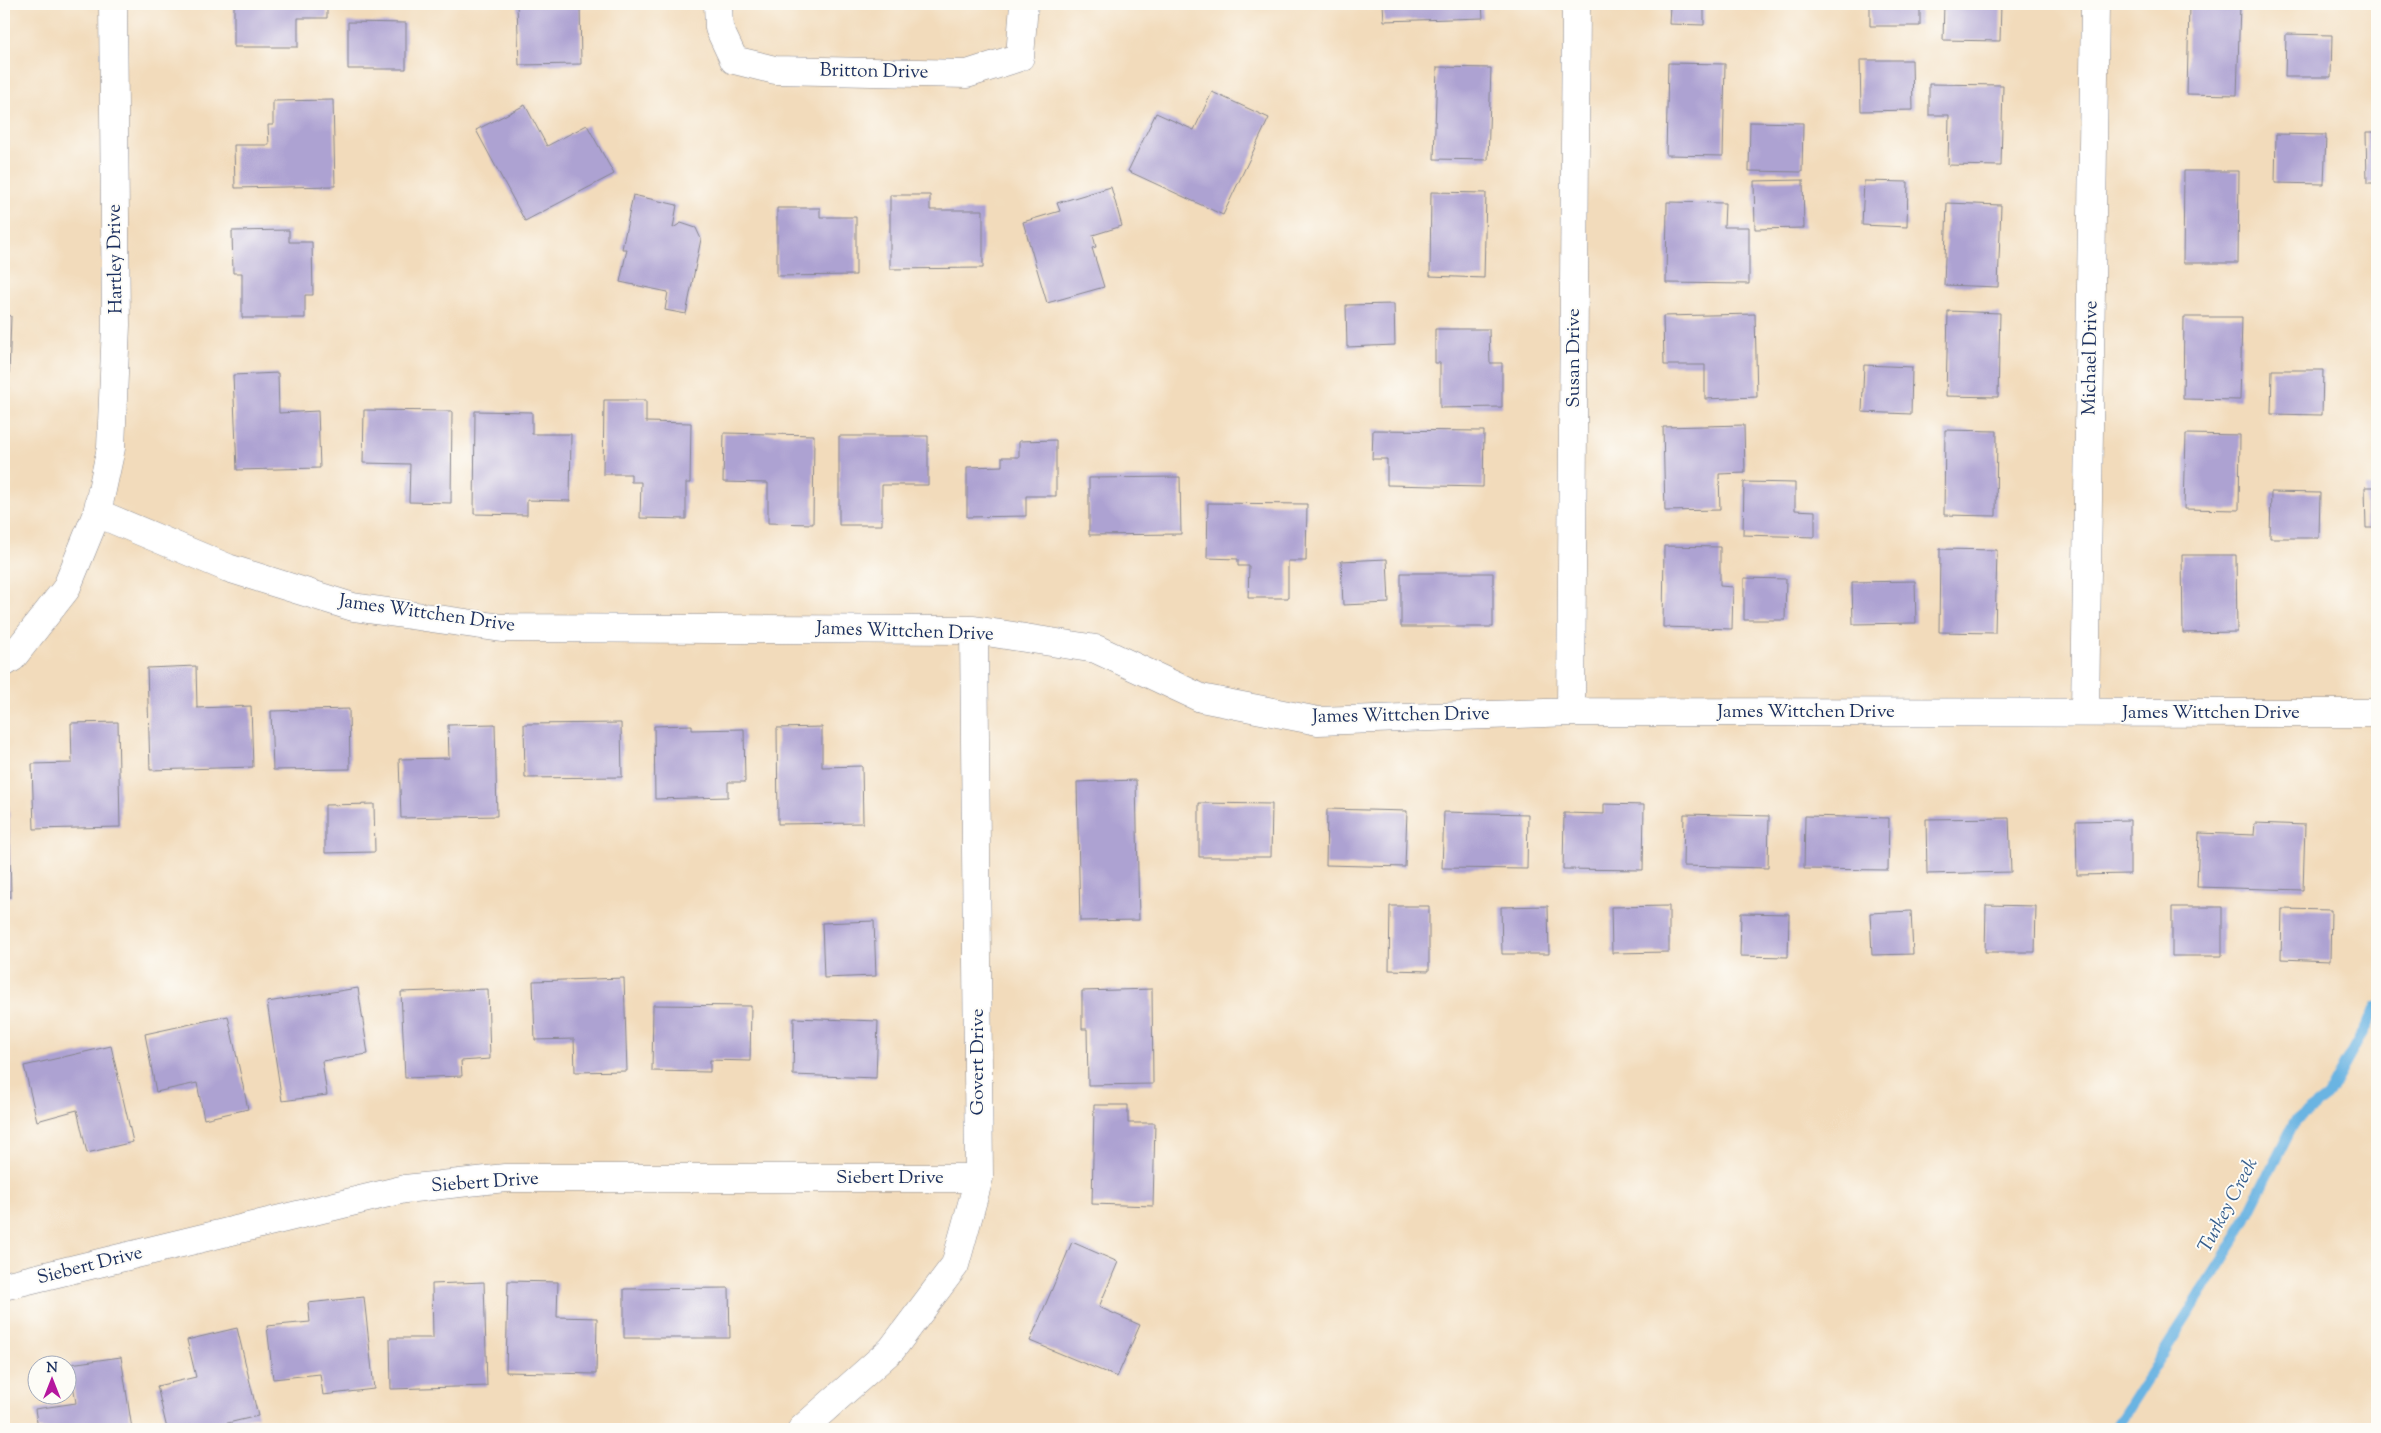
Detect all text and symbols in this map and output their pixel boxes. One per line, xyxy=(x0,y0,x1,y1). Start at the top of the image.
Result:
street label: Britton Drive xyxy=(819,58,929,86)
street label: Hartley Drive xyxy=(102,204,130,314)
street label: Michael Drive xyxy=(2077,300,2106,416)
street label: Susan Drive xyxy=(1561,308,1588,408)
street label: James Wittchen Drive xyxy=(336,588,517,640)
street label: James Wittchen Drive xyxy=(815,615,994,649)
street label: James Wittchen Drive xyxy=(1716,699,1895,726)
street label: James Wittchen Drive xyxy=(2121,700,2300,727)
street label: James Wittchen Drive xyxy=(1311,701,1490,731)
street label: Govert Drive xyxy=(965,1008,992,1116)
water label: Turkey Creek xyxy=(2192,1153,2266,1259)
street label: Siebert Drive xyxy=(836,1165,944,1192)
street label: Siebert Drive xyxy=(430,1166,540,1200)
street label: Siebert Drive xyxy=(34,1240,146,1292)
north arrow xyxy=(28,1356,78,1406)
text: N xyxy=(46,1359,58,1379)

